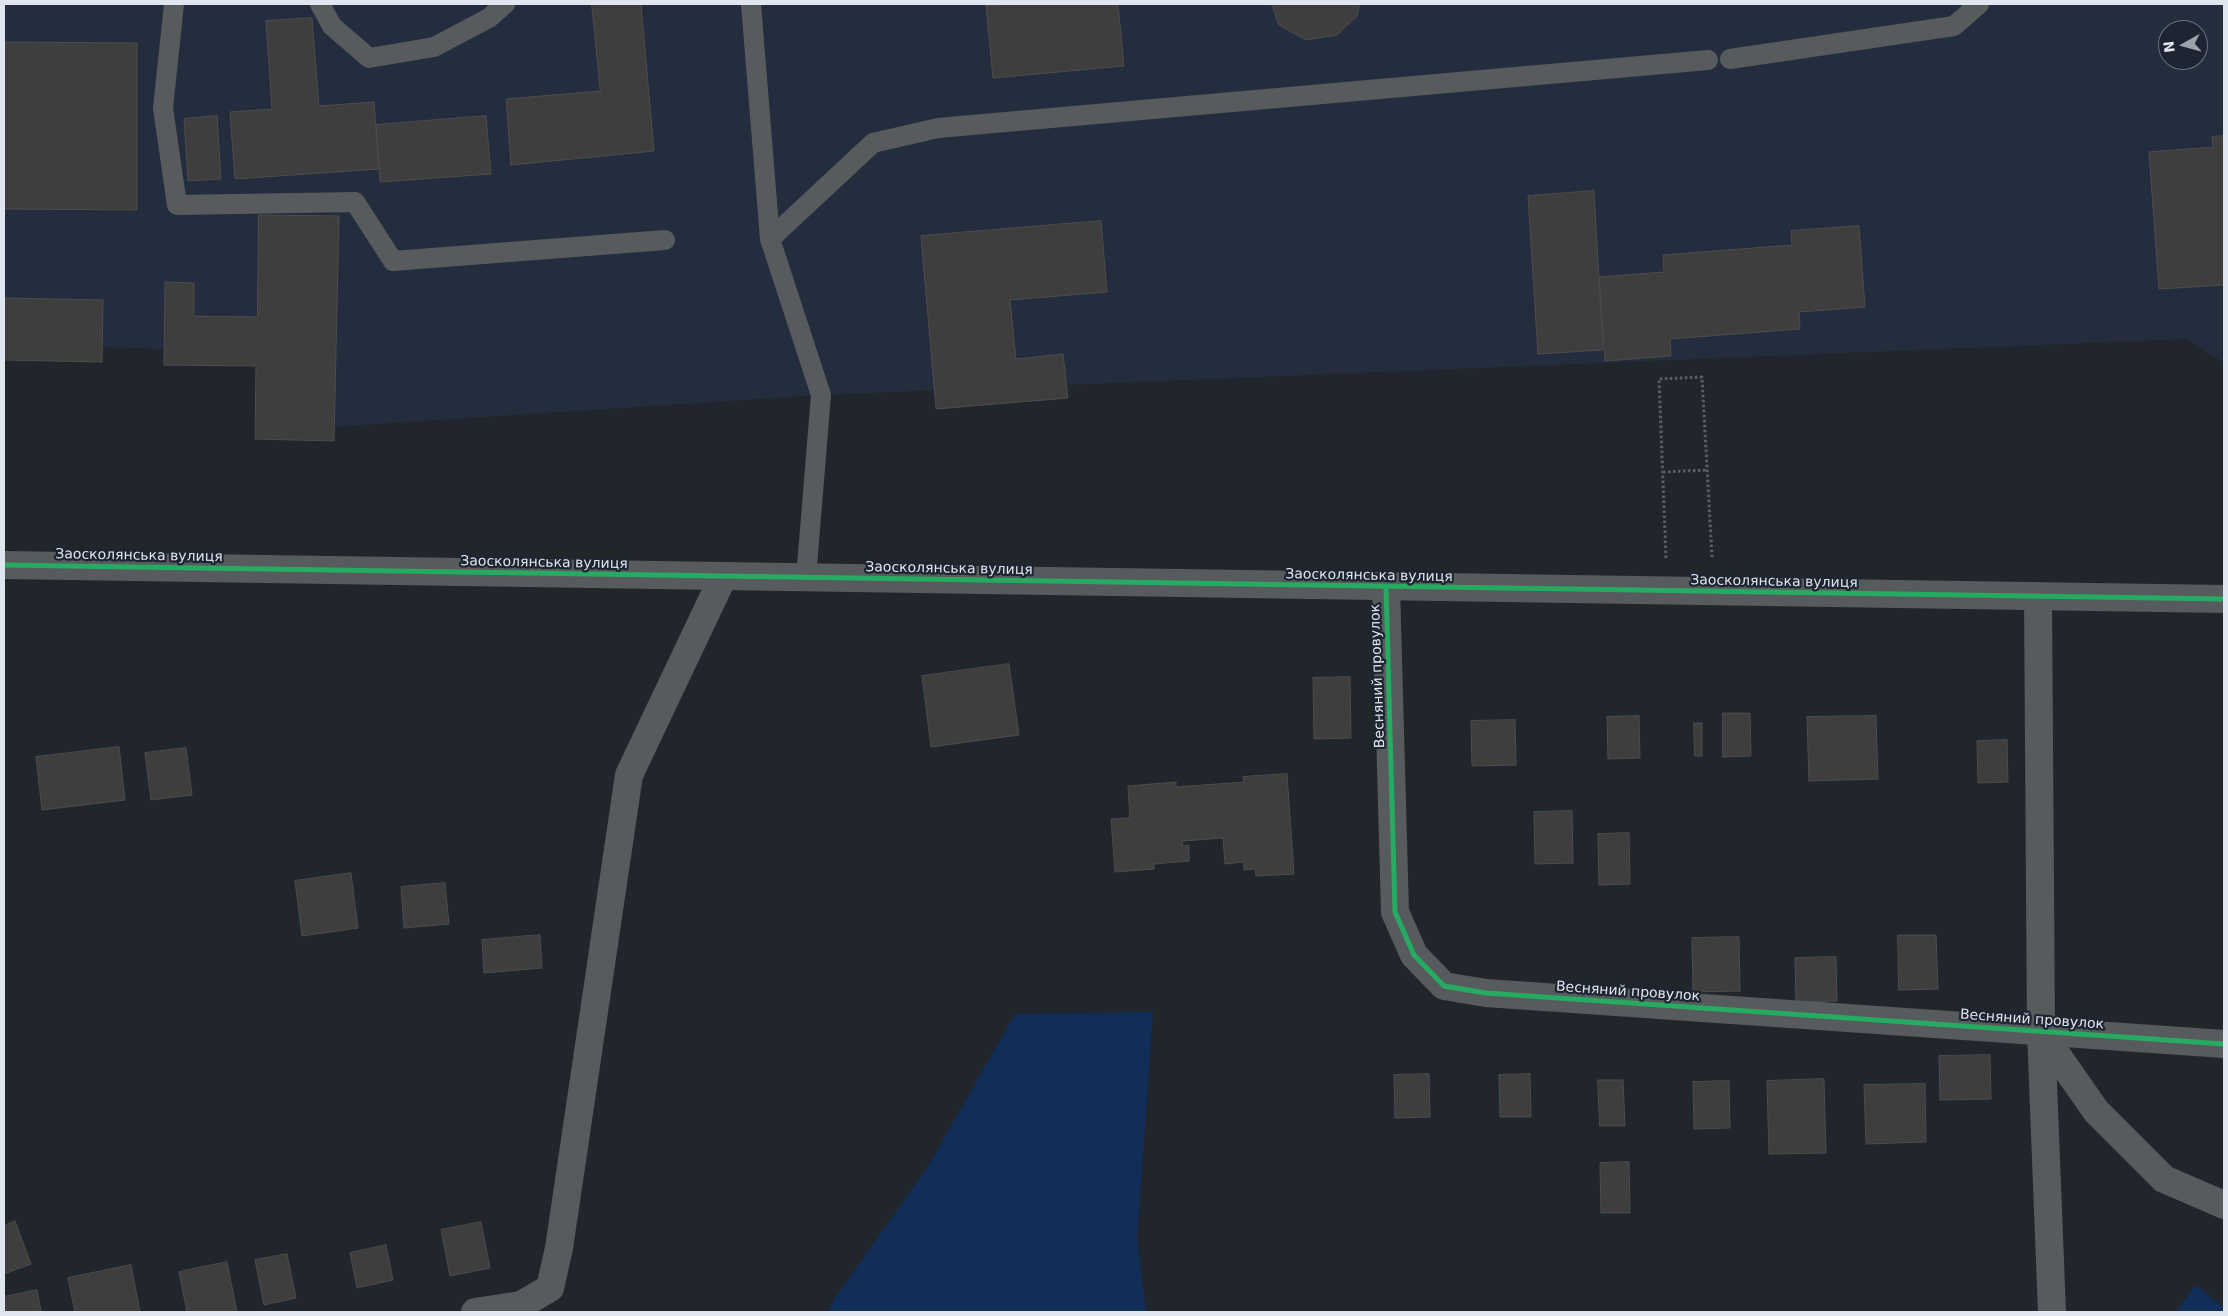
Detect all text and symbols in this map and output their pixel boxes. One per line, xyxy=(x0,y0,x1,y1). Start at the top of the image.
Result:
north arrow xyxy=(2158,20,2208,70)
text: N xyxy=(2160,40,2178,53)
street label: Заосколянська вулиця xyxy=(55,546,223,566)
street label: Заосколянська вулиця xyxy=(460,553,628,573)
street label: Заосколянська вулиця xyxy=(865,559,1033,579)
street label: Заосколянська вулиця xyxy=(1285,566,1453,586)
street label: Заосколянська вулиця xyxy=(1690,572,1858,592)
street label: Весняний провулок xyxy=(1367,604,1389,748)
street label: Весняний провулок xyxy=(1555,979,1701,1005)
street label: Весняний провулок xyxy=(1959,1007,2105,1033)

